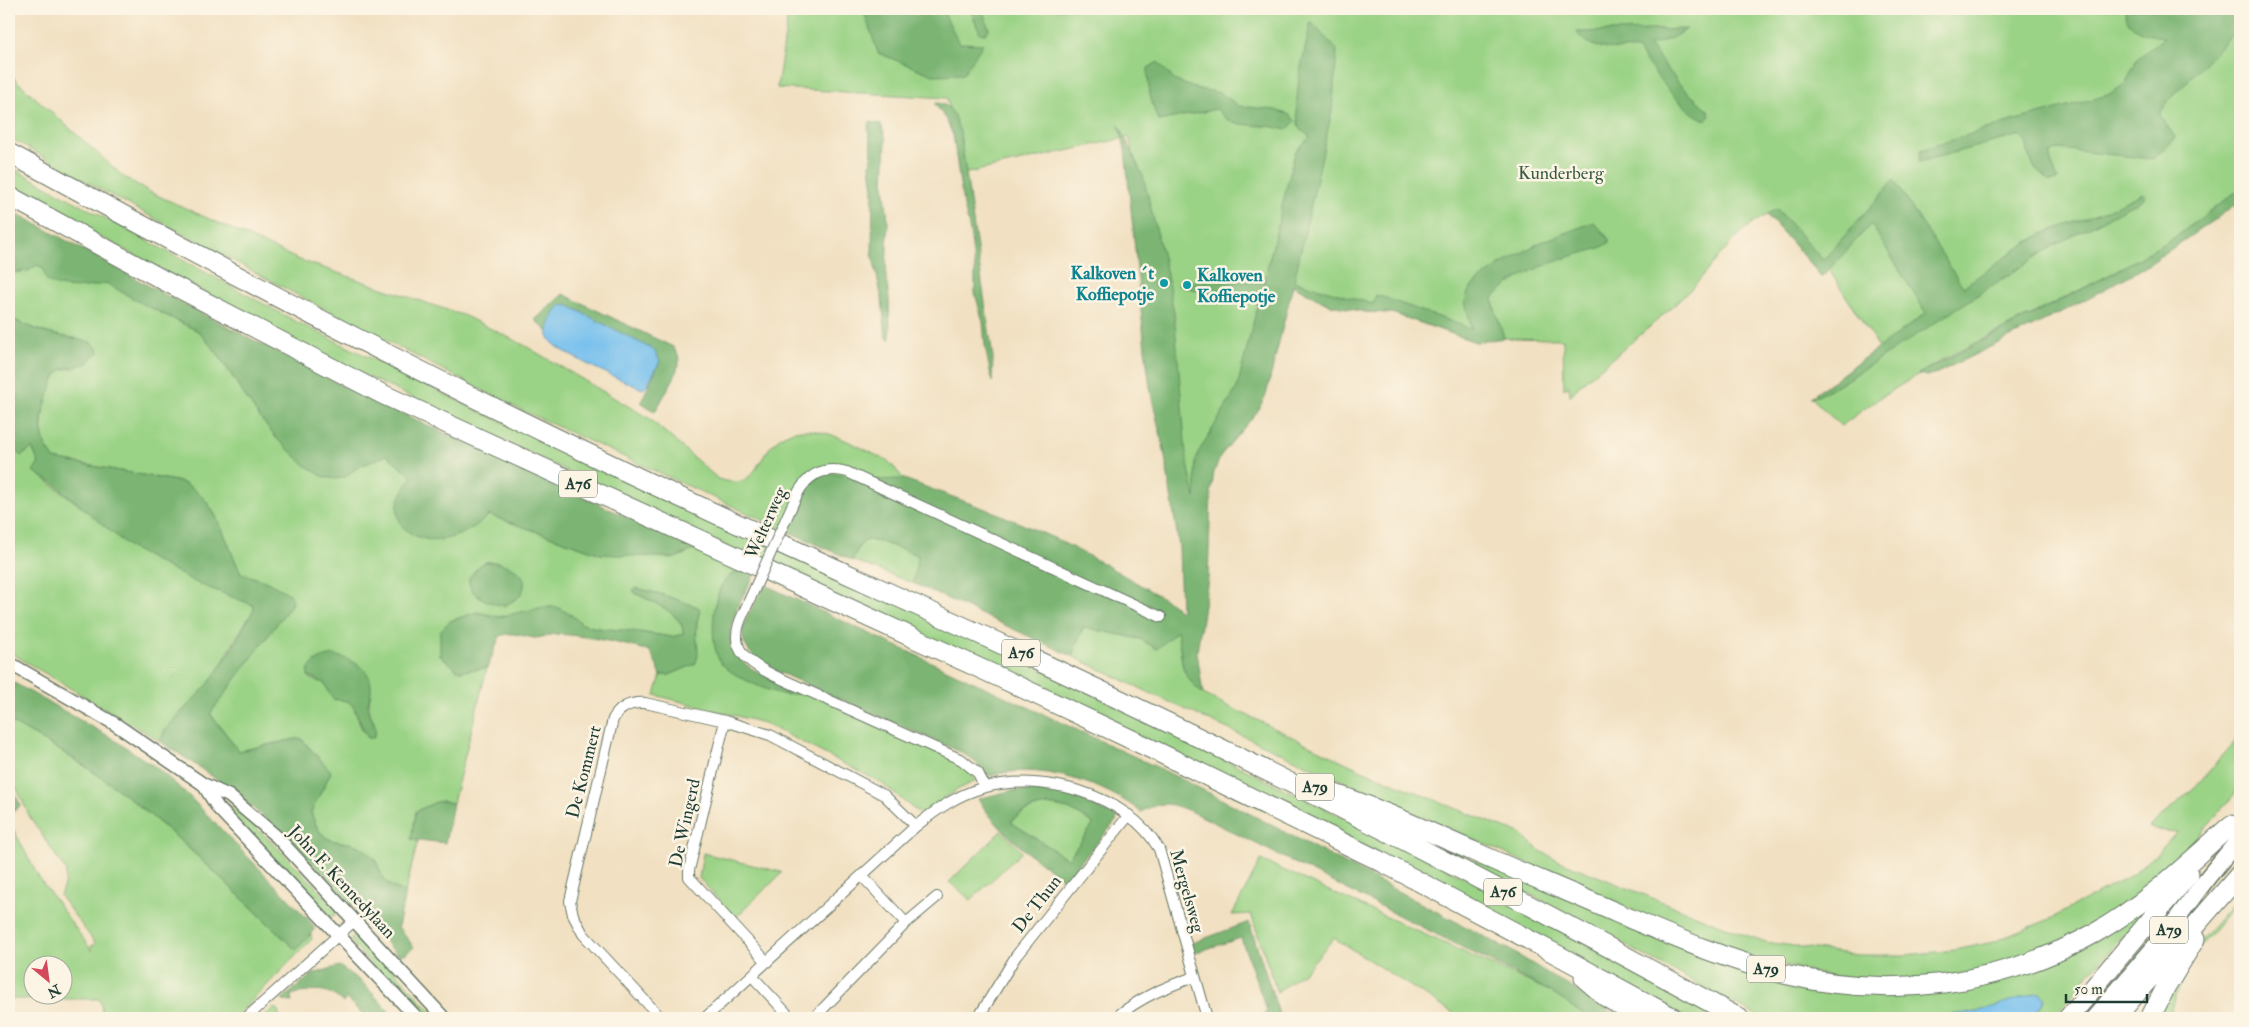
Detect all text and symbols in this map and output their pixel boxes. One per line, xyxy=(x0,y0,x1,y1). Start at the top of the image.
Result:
park label: Kunderberg xyxy=(1518,162,1605,185)
place label: Kalkoven ´t Koffiepotje xyxy=(1071,262,1154,306)
place label: Kalkoven Koffiepotje xyxy=(1197,264,1276,308)
marker: Kalkoven ´t Koffiepotje xyxy=(1158,277,1170,289)
marker: Kalkoven Koffiepotje xyxy=(1181,279,1193,291)
road number: A76 xyxy=(559,470,597,498)
street label: Welterweg xyxy=(740,483,792,563)
road number: A76 xyxy=(1002,640,1040,666)
street label: De Kommert xyxy=(561,723,607,821)
road number: A79 xyxy=(1296,774,1334,800)
street label: De Wingerd xyxy=(664,776,706,870)
street label: John F. Kennedylaan xyxy=(283,820,401,944)
street label: Mergelsweg xyxy=(1164,847,1210,936)
street label: De Thun xyxy=(1007,870,1067,938)
road number: A76 xyxy=(1484,879,1522,906)
road number: A79 xyxy=(2150,916,2188,944)
north arrow xyxy=(22,954,72,1004)
road number: A79 xyxy=(1747,956,1785,982)
scale bar xyxy=(2066,972,2148,1004)
text: N xyxy=(44,980,65,1002)
text: 50 m xyxy=(2074,980,2103,999)

